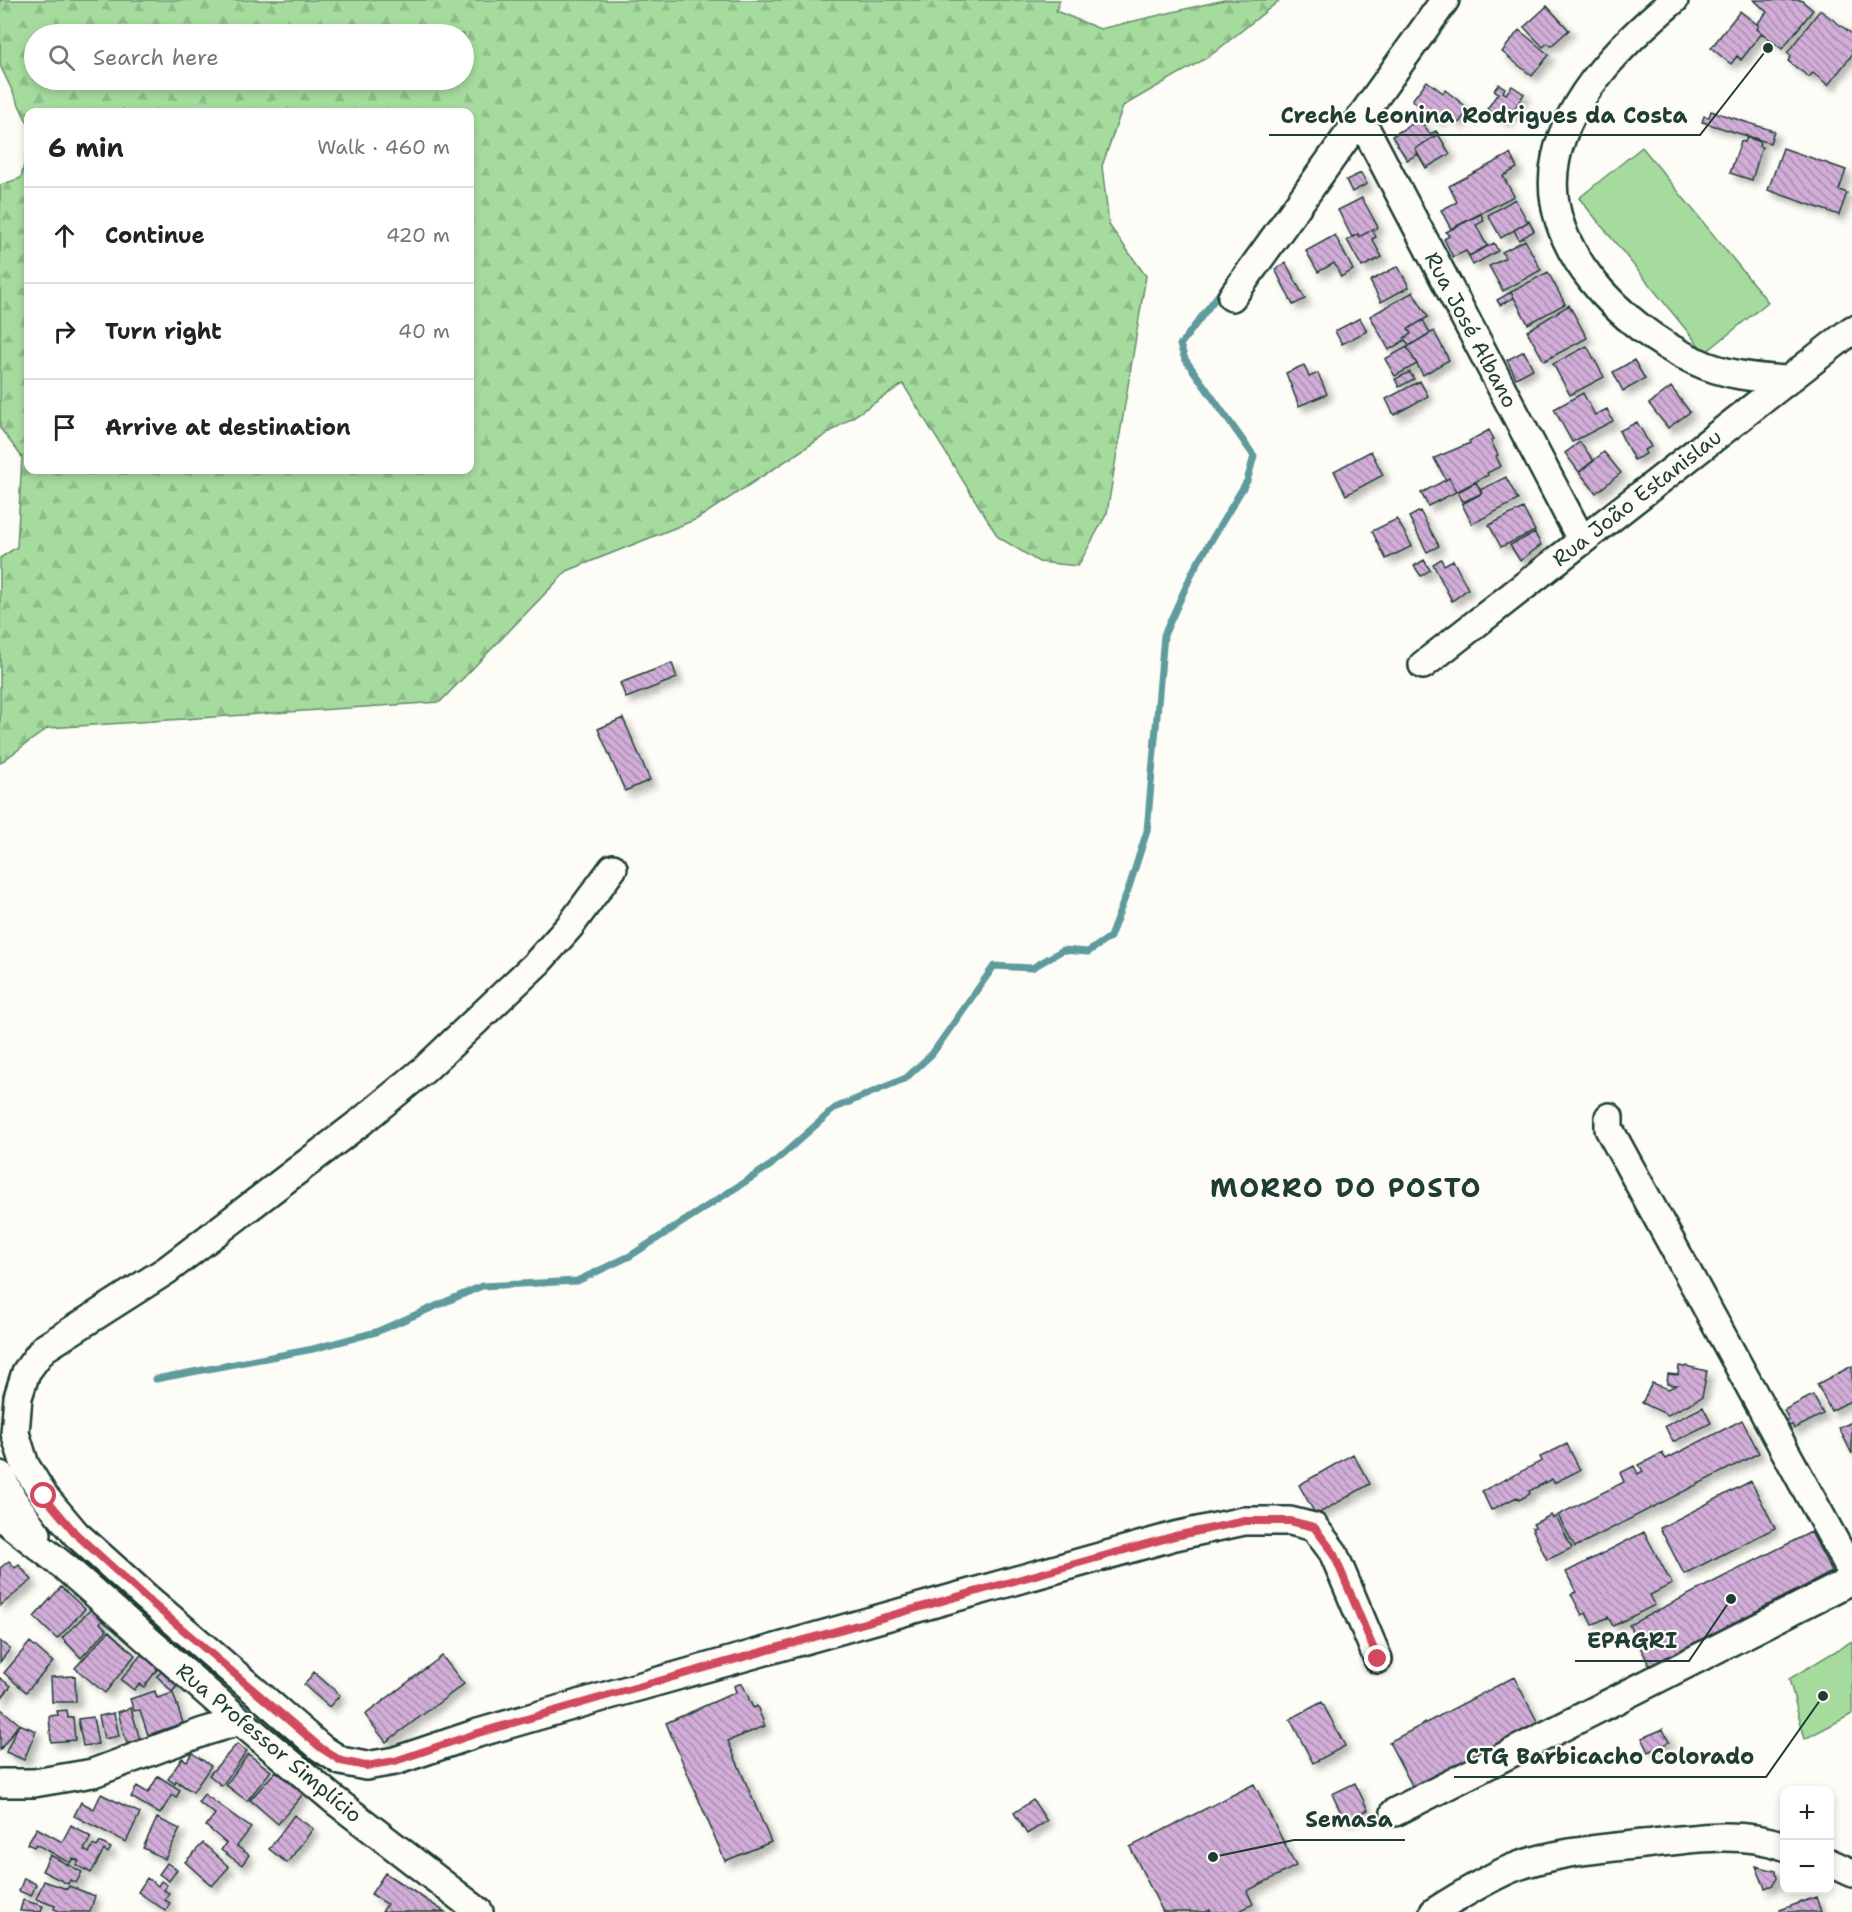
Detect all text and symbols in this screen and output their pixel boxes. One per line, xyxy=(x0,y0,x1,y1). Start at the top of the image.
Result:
search box xyxy=(24,24,474,90)
icon: search xyxy=(45,41,78,74)
text: Search here xyxy=(93,43,219,72)
callout: Creche Leonina Rodrigues da Costa xyxy=(1269,95,1700,135)
text: Creche Leonina Rodrigues da Costa xyxy=(1281,101,1687,130)
text: 6 min xyxy=(48,130,124,165)
text: Walk · 460 m xyxy=(317,134,450,160)
icon: ahead xyxy=(48,219,81,252)
text: Continue xyxy=(105,221,205,250)
text: 420 m xyxy=(386,222,450,248)
street label: Rua José Albano xyxy=(1418,247,1524,413)
icon: right xyxy=(48,315,81,348)
text: Turn right xyxy=(105,317,222,346)
text: 40 m xyxy=(398,318,450,344)
icon: arrive xyxy=(48,411,81,444)
text: Arrive at destination xyxy=(105,413,351,442)
street label: Rua João Estanislau xyxy=(1546,423,1728,573)
district label: MORRO DO POSTO xyxy=(1210,1169,1482,1206)
route start xyxy=(30,1482,56,1508)
callout: EPAGRI xyxy=(1575,1621,1689,1661)
text: EPAGRI xyxy=(1587,1626,1677,1655)
route end xyxy=(1364,1645,1390,1671)
street label: Rua Professor Simplício xyxy=(170,1657,368,1829)
callout: CTG Barbicacho Colorado xyxy=(1454,1737,1766,1777)
text: CTG Barbicacho Colorado xyxy=(1466,1742,1754,1771)
map controls xyxy=(1780,1786,1834,1894)
button: + xyxy=(1780,1786,1834,1840)
callout: Semasa xyxy=(1294,1800,1405,1840)
text: Semasa xyxy=(1305,1805,1393,1834)
button: − xyxy=(1780,1840,1834,1894)

